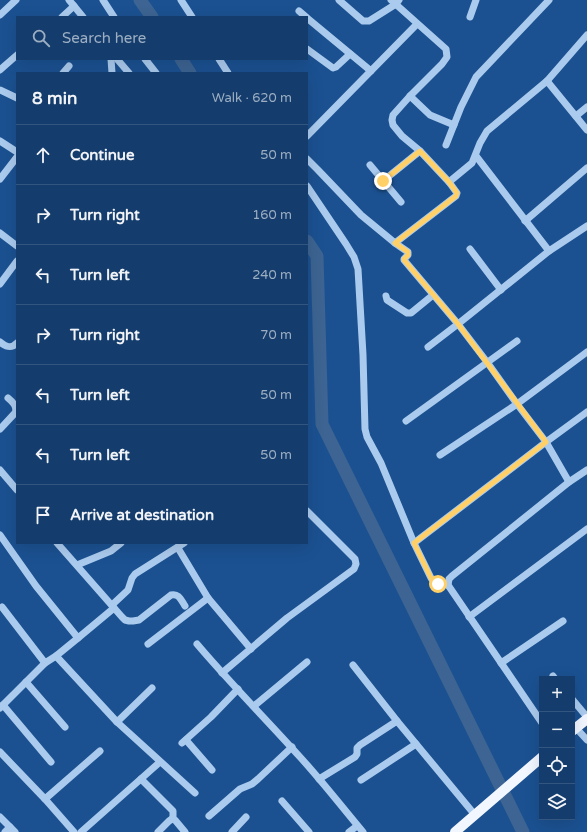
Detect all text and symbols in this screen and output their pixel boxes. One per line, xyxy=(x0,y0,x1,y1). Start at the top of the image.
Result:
search box xyxy=(16,16,308,60)
icon: search xyxy=(30,27,52,49)
text: Search here xyxy=(62,29,146,47)
text: 8 min xyxy=(32,88,77,109)
text: Walk · 620 m xyxy=(212,90,292,106)
icon: ahead xyxy=(32,144,54,166)
text: Continue xyxy=(70,146,134,164)
text: 50 m xyxy=(260,147,292,163)
route end xyxy=(374,172,392,190)
icon: right xyxy=(32,204,54,226)
text: Turn right xyxy=(70,206,140,224)
text: 160 m xyxy=(252,207,292,223)
icon: left xyxy=(32,264,54,286)
text: Turn left xyxy=(70,266,130,284)
text: 240 m xyxy=(252,267,292,283)
icon: right xyxy=(32,324,54,346)
text: Turn right xyxy=(70,326,140,344)
text: 70 m xyxy=(260,327,292,343)
icon: left xyxy=(32,384,54,406)
text: Turn left xyxy=(70,386,130,404)
text: 50 m xyxy=(260,387,292,403)
icon: left xyxy=(32,444,54,466)
text: Turn left xyxy=(70,446,130,464)
text: 50 m xyxy=(260,447,292,463)
icon: arrive xyxy=(32,504,54,526)
text: Arrive at destination xyxy=(70,506,214,524)
route start xyxy=(429,575,447,593)
map controls xyxy=(539,676,575,820)
button: + xyxy=(539,676,575,712)
button: − xyxy=(539,712,575,748)
button: locate xyxy=(539,748,575,784)
button: layers xyxy=(539,784,575,820)

